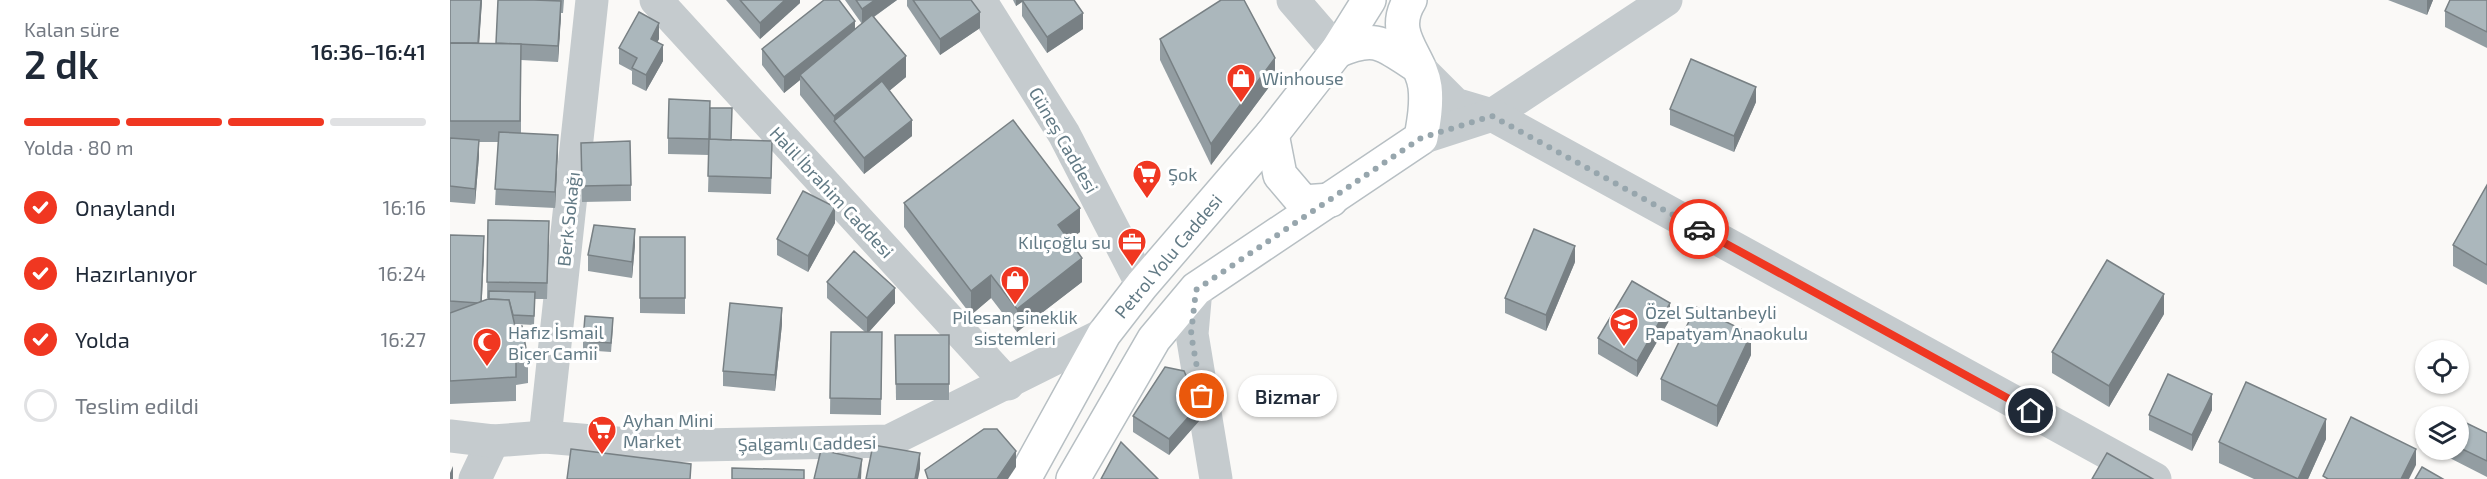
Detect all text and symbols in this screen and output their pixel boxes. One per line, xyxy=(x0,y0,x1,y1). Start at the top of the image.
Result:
text: Kalan süre xyxy=(24,17,120,41)
text: 16:36–16:41 xyxy=(311,38,426,64)
text: 2 dk xyxy=(24,40,99,87)
shop icon: Winhouse xyxy=(1225,62,1257,104)
place label: Winhouse xyxy=(1262,67,1344,89)
street label: Güneş Caddesi xyxy=(1024,83,1103,197)
street label: Halil İbrahim Caddesi xyxy=(765,122,899,262)
text: Yolda · 80 m xyxy=(24,135,134,159)
supermarket icon: Şok xyxy=(1131,158,1163,200)
place label: Şok xyxy=(1168,163,1197,186)
street label: Berk Sokağı xyxy=(552,171,584,267)
street label: Petrol Yolu Caddesi xyxy=(1110,189,1226,323)
icon: check xyxy=(24,191,57,224)
text: Onaylandı xyxy=(75,194,176,220)
text: 16:16 xyxy=(382,195,426,219)
courier xyxy=(1669,199,1729,259)
icon: car xyxy=(1683,213,1716,246)
office icon: Kılıçoğlu su xyxy=(1116,226,1148,268)
place label: Kılıçoğlu su xyxy=(1018,231,1111,254)
icon: check xyxy=(24,257,57,290)
text: Hazırlanıyor xyxy=(75,260,197,286)
text: 16:24 xyxy=(378,261,426,285)
shop icon: Pilesan sineklik sistemleri xyxy=(999,264,1031,306)
place label: Özel Sultanbeyli Papatyam Anaokulu xyxy=(1645,301,1808,344)
place label: Pilesan sineklik sistemleri xyxy=(952,306,1078,349)
school or university icon: Özel Sultanbeyli Papatyam Anaokulu xyxy=(1608,306,1640,348)
place label: Hafız İsmail Biçer Camii xyxy=(508,321,604,365)
icon: check xyxy=(24,323,57,356)
text: Yolda xyxy=(75,326,130,352)
mosque icon: Hafız İsmail Biçer Camii xyxy=(471,326,503,368)
text: 16:27 xyxy=(380,327,426,351)
map controls xyxy=(2415,340,2469,460)
button: locate xyxy=(2415,340,2469,394)
pin xyxy=(1176,370,1227,421)
callout: Bizmar xyxy=(1238,375,1337,417)
icon: bag xyxy=(1185,379,1218,412)
text: Bizmar xyxy=(1255,384,1320,408)
pin xyxy=(2005,385,2056,436)
text: Teslim edildi xyxy=(75,392,199,418)
icon: home xyxy=(2014,394,2047,427)
button: layers xyxy=(2415,406,2469,460)
place label: Ayhan Mini Market xyxy=(623,409,713,452)
supermarket icon: Ayhan Mini Market xyxy=(586,414,618,456)
street label: Şalgamlı Caddesi xyxy=(737,431,877,456)

